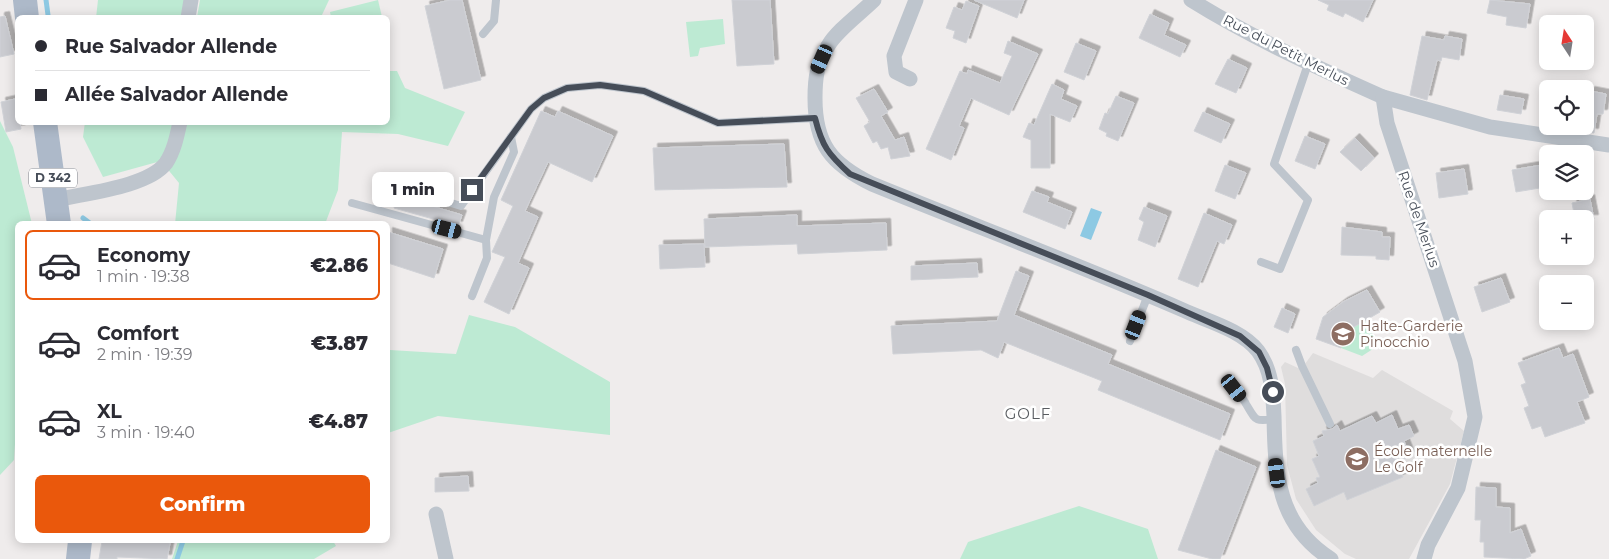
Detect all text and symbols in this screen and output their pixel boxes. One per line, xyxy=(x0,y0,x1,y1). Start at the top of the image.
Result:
street label: Rue du Petit Merlus xyxy=(1220,11,1352,90)
north arrow xyxy=(1539,15,1594,70)
map controls xyxy=(1539,15,1594,330)
text: Rue Salvador Allende xyxy=(65,35,277,58)
car xyxy=(809,42,834,76)
button: locate xyxy=(1539,80,1594,135)
text: Allée Salvador Allende xyxy=(65,83,288,106)
button: layers xyxy=(1539,145,1594,200)
road number: D 342 xyxy=(29,168,77,188)
street label: Rue de Merlus xyxy=(1394,169,1444,270)
callout: 1 min xyxy=(372,172,454,208)
route end xyxy=(461,179,483,201)
text: 1 min xyxy=(391,180,435,199)
button: + xyxy=(1539,210,1594,265)
car xyxy=(430,218,463,240)
icon: car xyxy=(37,243,82,288)
text: Economy xyxy=(97,244,190,267)
text: €2.86 xyxy=(310,254,368,277)
text: 1 min · 19:38 xyxy=(97,267,190,286)
button: − xyxy=(1539,275,1594,330)
car xyxy=(1123,308,1148,342)
place label: Halte-Garderie Pinocchio xyxy=(1360,317,1463,351)
icon: car xyxy=(37,321,82,366)
school or university icon: Halte-Garderie Pinocchio xyxy=(1330,321,1356,347)
text: Comfort xyxy=(97,322,179,345)
text: €3.87 xyxy=(311,332,368,355)
text: 2 min · 19:39 xyxy=(97,345,192,364)
car xyxy=(1218,372,1249,404)
route start xyxy=(1262,381,1284,403)
icon: car xyxy=(37,399,82,444)
text: XL xyxy=(97,400,122,423)
district label: GOLF xyxy=(1005,404,1051,423)
text: €4.87 xyxy=(309,410,368,433)
text: 3 min · 19:40 xyxy=(97,423,195,442)
place label: École maternelle Le Golf xyxy=(1374,442,1492,476)
school or university icon: École maternelle Le Golf xyxy=(1344,446,1370,472)
car xyxy=(1267,457,1286,489)
button: Confirm xyxy=(35,475,370,533)

